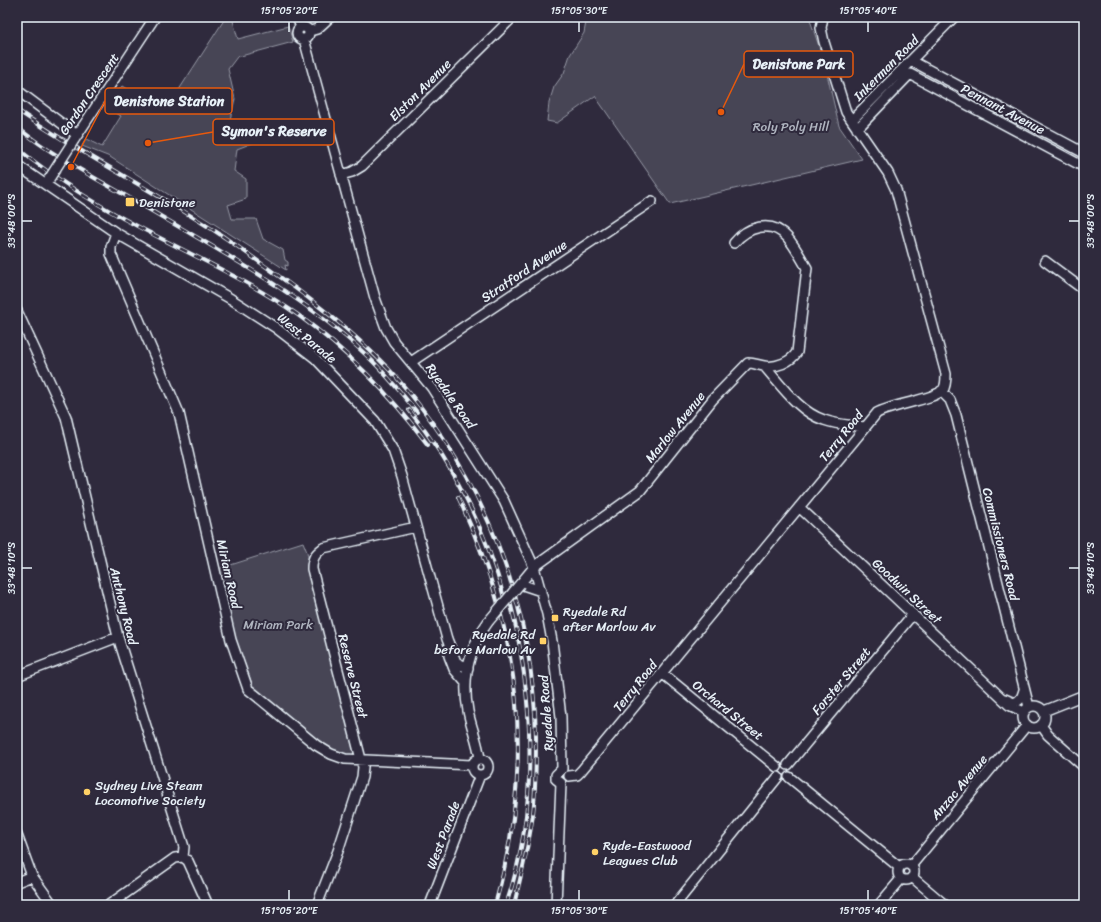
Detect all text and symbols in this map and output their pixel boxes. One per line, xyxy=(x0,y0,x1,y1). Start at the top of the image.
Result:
text: 151°05'20"E xyxy=(261,2,319,20)
text: 151°05'30"E xyxy=(551,2,609,20)
text: 151°05'40"E xyxy=(839,2,898,20)
street label: Inkerman Road xyxy=(847,29,925,107)
street label: Gordon Crescent xyxy=(53,48,125,140)
callout: Denistone Park xyxy=(744,51,853,77)
text: Denistone Park xyxy=(752,52,846,77)
street label: Elston Avenue xyxy=(383,53,457,127)
street label: Pennant Avenue xyxy=(957,77,1050,141)
callout: Denistone Station xyxy=(105,88,232,114)
text: Denistone Station xyxy=(114,89,225,114)
park label: Roly Poly Hill xyxy=(753,115,830,138)
callout: Symon's Reserve xyxy=(213,119,334,145)
text: Symon's Reserve xyxy=(220,119,327,144)
place label: Denistone xyxy=(139,191,196,214)
text: 33°48'00"S xyxy=(3,193,21,248)
text: 33°48'00"S xyxy=(1082,193,1100,248)
marker: Denistone xyxy=(124,196,136,208)
street label: Stratford Avenue xyxy=(476,233,572,309)
street label: West Parade xyxy=(272,307,342,370)
street label: Ryedale Road xyxy=(420,358,483,435)
street label: Marlow Avenue xyxy=(639,386,711,468)
street label: Terry Road xyxy=(813,404,870,467)
street label: Commissioners Road xyxy=(976,485,1026,604)
street label: Miriam Road xyxy=(210,537,248,612)
text: 33°48'10"S xyxy=(3,541,21,594)
text: 33°48'10"S xyxy=(1082,541,1100,594)
street label: Goodwin Street xyxy=(867,552,948,630)
street label: Anthony Road xyxy=(103,564,145,649)
place label: Ryedale Rd after Marlow Av xyxy=(563,600,657,638)
park label: Miriam Park xyxy=(243,613,313,636)
marker: Ryedale Rd after Marlow Av xyxy=(550,613,560,623)
place label: Ryedale Rd before Marlow Av xyxy=(434,623,536,661)
street label: Reserve Street xyxy=(331,631,375,721)
marker: Ryedale Rd before Marlow Av xyxy=(538,636,548,646)
street label: Forster Street xyxy=(805,641,877,720)
street label: Terry Road xyxy=(607,654,664,717)
street label: Ryedale Road xyxy=(532,673,560,752)
street label: Orchard Street xyxy=(687,674,769,746)
street label: Anzac Avenue xyxy=(924,749,994,826)
place label: Sydney Live Steam Locomotive Society xyxy=(95,774,206,812)
marker: Sydney Live Steam Locomotive Society xyxy=(82,787,92,797)
street label: West Parade xyxy=(419,797,467,872)
place label: Ryde-Eastwood Leagues Club xyxy=(603,834,692,872)
marker: Ryde-Eastwood Leagues Club xyxy=(590,847,600,857)
text: 151°05'20"E xyxy=(261,902,319,920)
text: 151°05'30"E xyxy=(551,902,609,920)
text: 151°05'40"E xyxy=(839,902,898,920)

